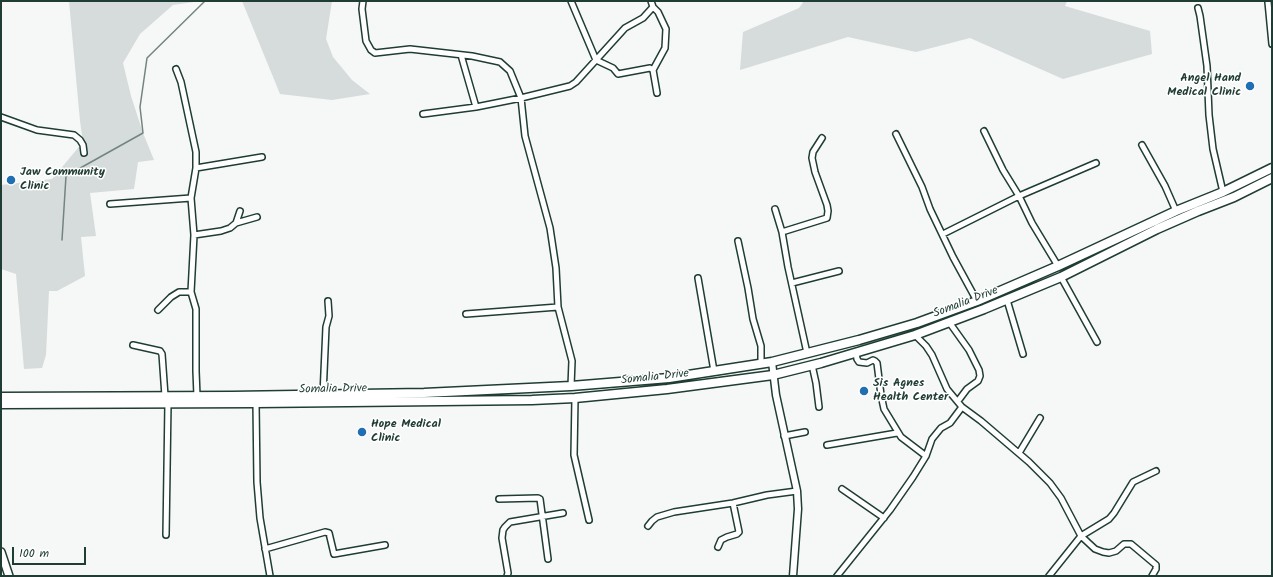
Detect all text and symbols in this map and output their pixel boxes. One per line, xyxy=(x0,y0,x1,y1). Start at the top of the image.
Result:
place label: Angel Hand Medical Clinic xyxy=(1167,72,1241,100)
marker: Angel Hand Medical Clinic xyxy=(1244,80,1256,92)
place label: Jaw Community Clinic xyxy=(20,166,105,194)
marker: Jaw Community Clinic xyxy=(5,174,17,186)
street label: Somalia Drive xyxy=(932,284,1000,322)
street label: Somalia Drive xyxy=(620,367,690,389)
place label: Sis Agnes Health Center xyxy=(873,377,948,405)
street label: Somalia Drive xyxy=(299,382,367,398)
marker: Sis Agnes Health Center xyxy=(858,385,870,397)
place label: Hope Medical Clinic xyxy=(371,418,441,446)
marker: Hope Medical Clinic xyxy=(356,426,368,438)
scale bar xyxy=(14,539,88,565)
text: 100 m xyxy=(19,544,49,563)

